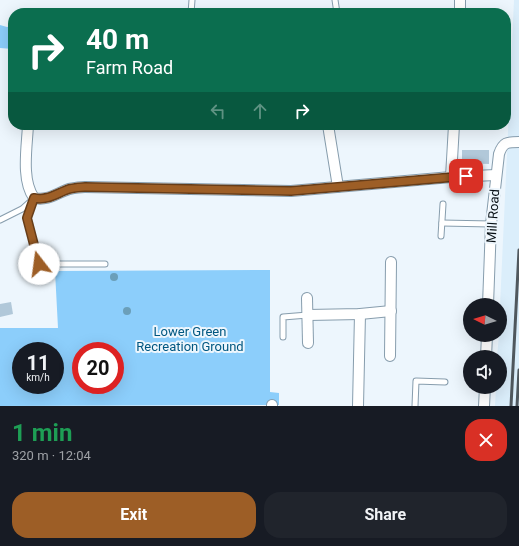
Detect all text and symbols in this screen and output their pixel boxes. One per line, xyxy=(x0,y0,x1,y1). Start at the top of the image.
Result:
text: 40 m xyxy=(86,23,149,56)
icon: right xyxy=(20,24,72,76)
text: Farm Road xyxy=(86,57,173,78)
icon: left xyxy=(207,100,229,122)
icon: ahead xyxy=(249,100,271,122)
icon: right xyxy=(291,100,313,122)
pin xyxy=(449,159,483,193)
icon: arrive xyxy=(455,165,477,187)
street label: Mill Road xyxy=(484,189,502,243)
position arrow xyxy=(18,243,60,285)
north arrow xyxy=(463,298,507,342)
map controls xyxy=(463,298,507,394)
park label: Lower Green Recreation Ground xyxy=(136,324,244,354)
speed limit sign: 20 xyxy=(72,342,124,394)
button: sound xyxy=(463,350,507,394)
text: 11 xyxy=(27,351,49,375)
text: km/h xyxy=(26,372,50,383)
text: 1 min xyxy=(12,419,72,447)
button: close xyxy=(465,419,507,461)
text: 320 m · 12:04 xyxy=(12,448,91,463)
button: Exit xyxy=(12,492,256,538)
button: Share xyxy=(264,492,507,538)

